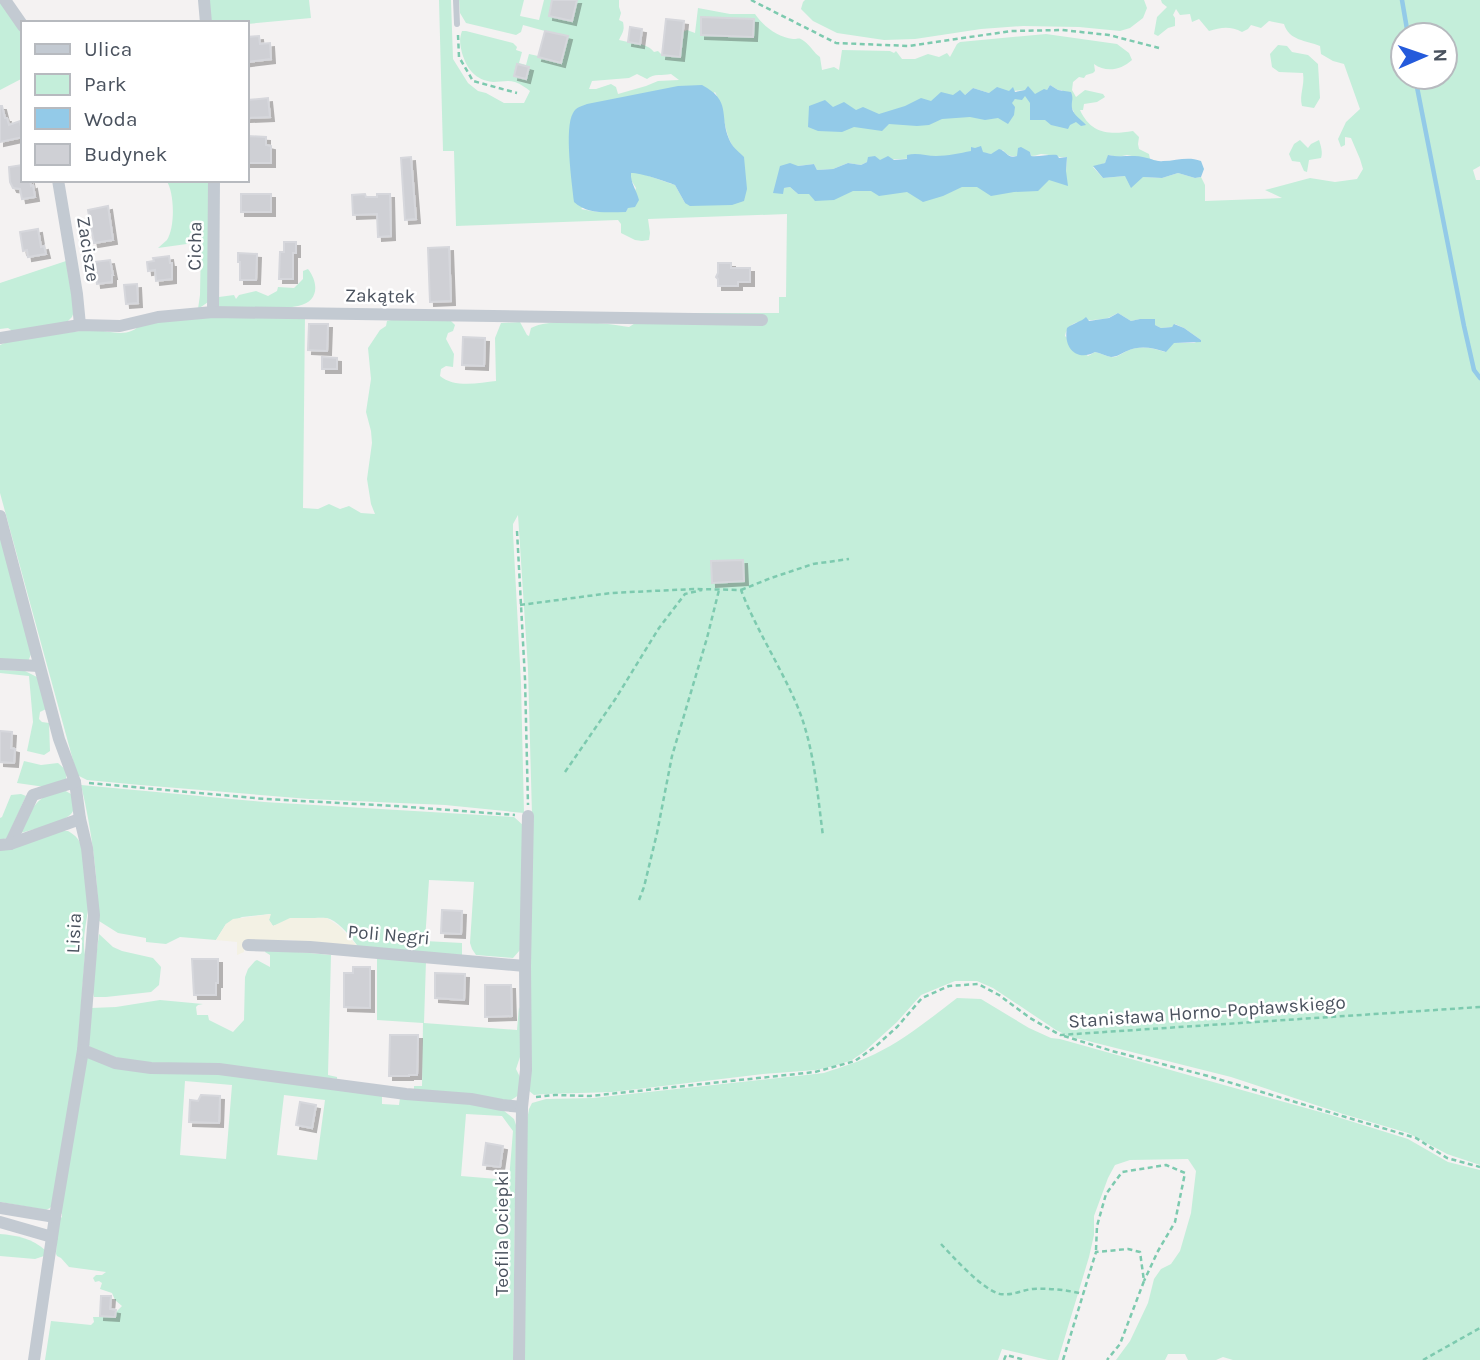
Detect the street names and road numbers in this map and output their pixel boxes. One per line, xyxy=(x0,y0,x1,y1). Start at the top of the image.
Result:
street label: Zacisze xyxy=(72,215,104,283)
street label: Cicha xyxy=(184,221,206,271)
street label: Zakątek xyxy=(345,284,416,308)
street label: Lisia xyxy=(62,912,86,954)
street label: Poli Negri xyxy=(347,920,431,950)
street label: Stanisława Horno-Popławskiego xyxy=(1068,991,1346,1033)
street label: Teofila Ociepki xyxy=(491,1170,513,1296)

